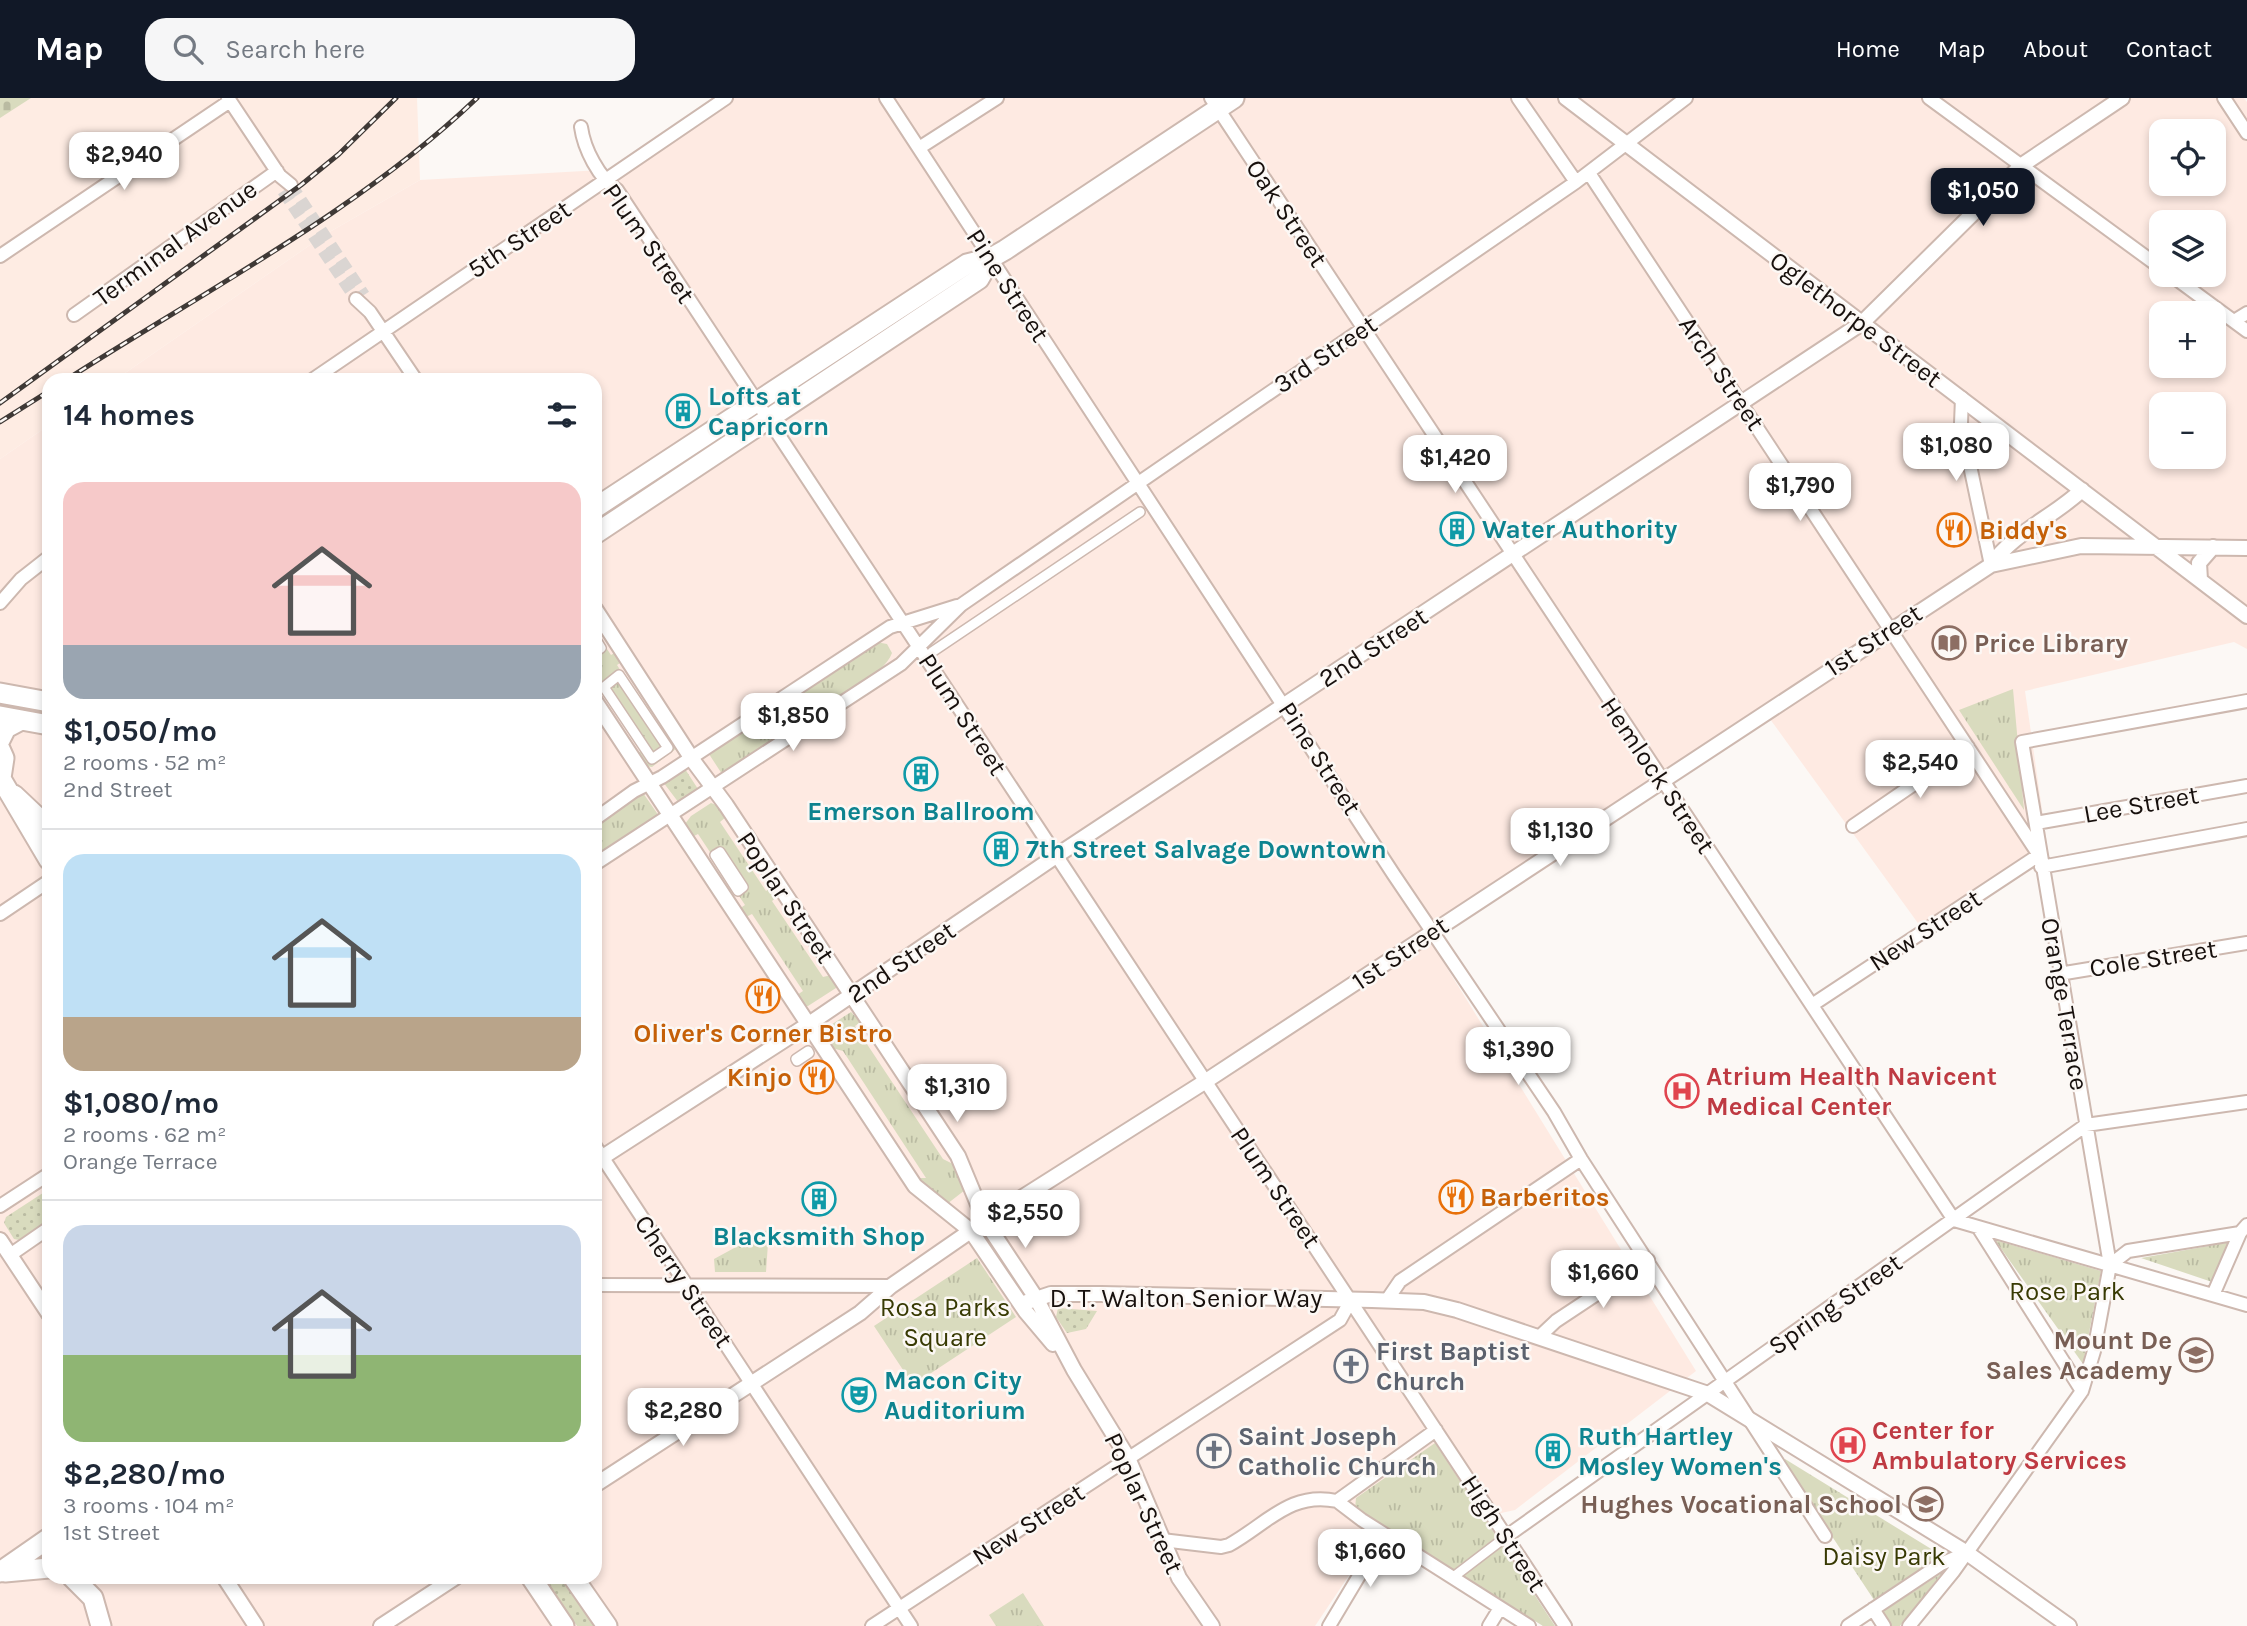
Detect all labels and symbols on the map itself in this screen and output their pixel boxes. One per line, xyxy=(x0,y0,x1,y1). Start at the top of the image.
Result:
pin: $2,940 xyxy=(67,132,181,192)
street label: Oak Street xyxy=(1239,154,1334,273)
pin: $1,050 xyxy=(1926,169,2040,228)
street label: Terminal Avenue xyxy=(87,174,263,313)
street label: Plum Street xyxy=(596,177,701,309)
street label: 5th Street xyxy=(462,194,577,285)
street label: Pine Street xyxy=(960,223,1056,348)
street label: Oglethorpe Street xyxy=(1764,245,1948,394)
street label: 3rd Street xyxy=(1268,309,1383,400)
street label: Arch Street xyxy=(1672,310,1771,436)
place label: Lofts at Capricorn xyxy=(708,381,829,442)
building icon: Lofts at Capricorn xyxy=(664,392,702,430)
pin: $1,080 xyxy=(1899,424,2013,483)
pin: $1,420 xyxy=(1398,436,1512,495)
pin: $1,790 xyxy=(1743,464,1857,523)
building icon: Water Authority xyxy=(1438,510,1476,548)
restaurant icon: Biddy's xyxy=(1935,511,1973,549)
place label: Water Authority xyxy=(1482,514,1677,545)
place label: Biddy's xyxy=(1979,515,2068,546)
street label: 1st Street xyxy=(1819,597,1928,683)
street label: 2nd Street xyxy=(1313,601,1434,694)
library icon: Price Library xyxy=(1930,624,1968,662)
place label: Price Library xyxy=(1974,628,2128,659)
street label: Plum Street xyxy=(912,647,1014,781)
street label: Hemlock Street xyxy=(1594,691,1721,860)
pin: $1,850 xyxy=(736,694,850,753)
street label: Pine Street xyxy=(1272,696,1368,821)
pin: $2,540 xyxy=(1863,740,1977,800)
building icon: Emerson Ballroom xyxy=(902,755,940,793)
street label: Lee Street xyxy=(2081,779,2201,830)
place label: Emerson Ballroom xyxy=(807,796,1035,827)
pin: $1,130 xyxy=(1503,808,1617,868)
street label: Poplar Street xyxy=(730,825,841,969)
building icon: 7th Street Salvage Downtown xyxy=(982,830,1020,868)
place label: 7th Street Salvage Downtown xyxy=(1026,834,1387,865)
street label: New Street xyxy=(1863,883,1987,978)
street label: 1st Street xyxy=(1346,910,1455,997)
street label: 2nd Street xyxy=(841,915,961,1010)
street label: Orange Terrace xyxy=(2034,915,2095,1093)
street label: Cole Street xyxy=(2087,933,2219,984)
restaurant icon: Oliver's Corner Bistro xyxy=(744,977,782,1015)
place label: Oliver's Corner Bistro xyxy=(633,1018,893,1049)
pin: $1,390 xyxy=(1461,1028,1575,1087)
restaurant icon: Kinjo xyxy=(798,1058,836,1096)
place label: Atrium Health Navicent Medical Center xyxy=(1706,1061,1997,1122)
place label: Kinjo xyxy=(727,1062,792,1093)
pin: $1,310 xyxy=(900,1065,1014,1124)
hospital icon: Atrium Health Navicent Medical Center xyxy=(1663,1072,1701,1110)
street label: Plum Street xyxy=(1224,1121,1327,1254)
restaurant icon: Barberitos xyxy=(1437,1178,1475,1216)
building icon: Blacksmith Shop xyxy=(800,1180,838,1218)
place label: Barberitos xyxy=(1480,1182,1609,1213)
pin: $2,550 xyxy=(968,1190,1082,1250)
street label: Cherry Street xyxy=(628,1209,739,1354)
place label: Blacksmith Shop xyxy=(713,1221,925,1252)
street label: Spring Street xyxy=(1763,1247,1908,1362)
pin: $1,660 xyxy=(1546,1250,1660,1310)
park label: Rose Park xyxy=(2009,1276,2125,1307)
street label: D. T. Walton Senior Way xyxy=(1050,1283,1322,1314)
park label: Rosa Parks Square xyxy=(880,1292,1010,1353)
place label: Mount De Sales Academy xyxy=(1985,1325,2172,1386)
place label: First Baptist Church xyxy=(1376,1336,1530,1397)
school or university icon: Mount De Sales Academy xyxy=(2177,1336,2215,1374)
church icon: First Baptist Church xyxy=(1332,1347,1370,1385)
place label: Macon City Auditorium xyxy=(884,1365,1026,1426)
theatre icon: Macon City Auditorium xyxy=(840,1376,878,1414)
pin: $2,280 xyxy=(626,1388,740,1448)
place label: Center for Ambulatory Services xyxy=(1872,1415,2127,1476)
place label: Saint Joseph Catholic Church xyxy=(1238,1421,1437,1482)
place label: Ruth Hartley Mosley Women's xyxy=(1578,1421,1782,1482)
hospital icon: Center for Ambulatory Services xyxy=(1829,1426,1867,1464)
street label: Poplar Street xyxy=(1097,1428,1190,1579)
church icon: Saint Joseph Catholic Church xyxy=(1195,1432,1233,1470)
building icon: Ruth Hartley Mosley Women's xyxy=(1534,1432,1572,1470)
street label: High Street xyxy=(1454,1469,1553,1598)
street label: New Street xyxy=(966,1477,1090,1572)
school or university icon: Hughes Vocational School xyxy=(1907,1485,1945,1523)
place label: Hughes Vocational School xyxy=(1580,1489,1902,1520)
pin: $1,660 xyxy=(1313,1530,1427,1589)
park label: Daisy Park xyxy=(1822,1541,1946,1572)

